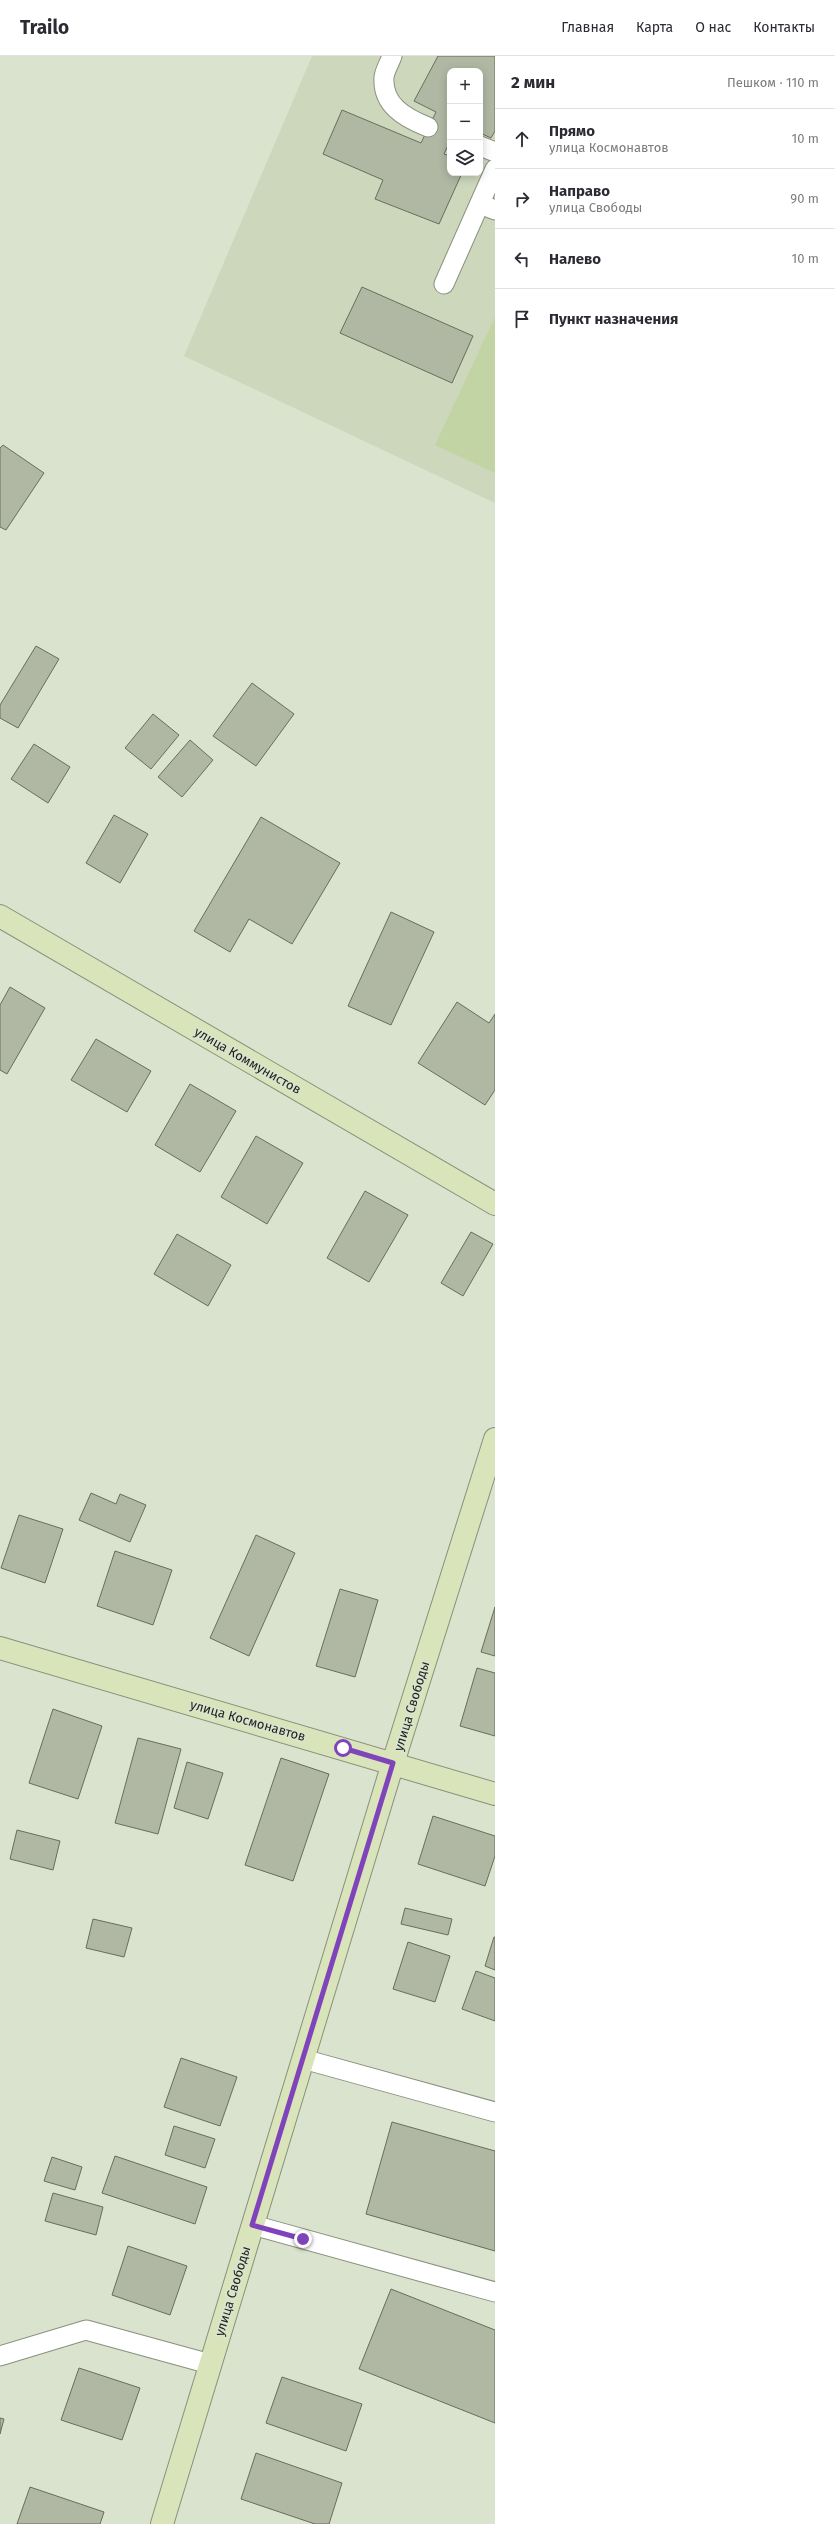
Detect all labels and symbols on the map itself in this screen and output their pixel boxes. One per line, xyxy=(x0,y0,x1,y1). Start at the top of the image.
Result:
street label: улица Коммунистов xyxy=(192,1024,304,1097)
street label: улица Свободы xyxy=(391,1659,432,1753)
street label: улица Космонавтов xyxy=(188,1697,307,1744)
route start xyxy=(334,1739,352,1757)
route end xyxy=(294,2230,312,2248)
street label: улица Свободы xyxy=(212,2244,253,2338)

